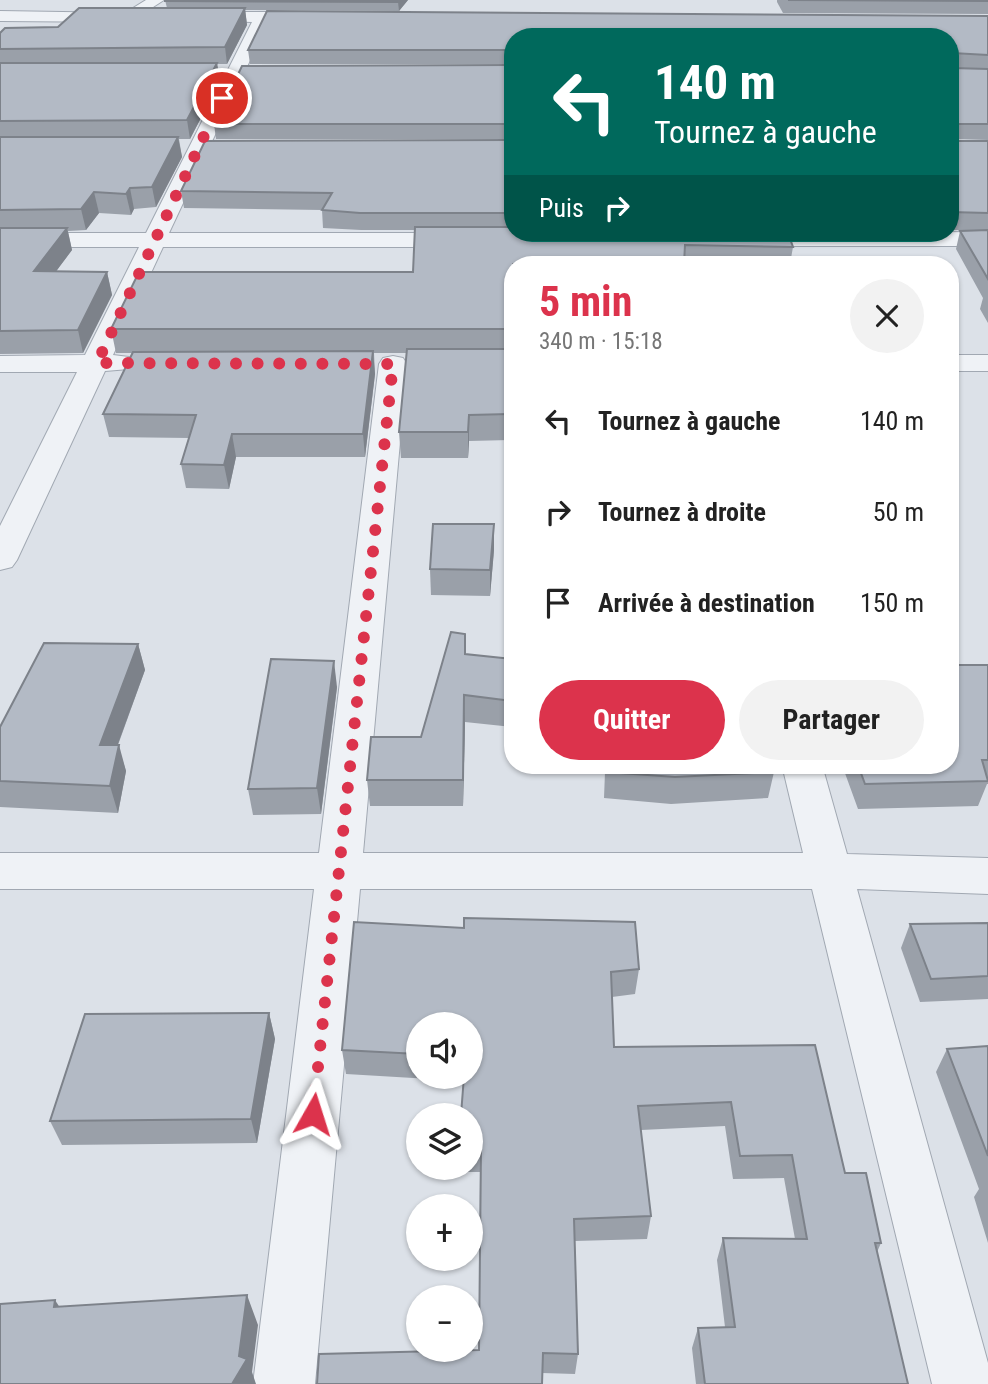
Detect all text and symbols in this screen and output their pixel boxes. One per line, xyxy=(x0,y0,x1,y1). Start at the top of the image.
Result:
text: 140 m xyxy=(654,54,776,111)
icon: left xyxy=(539,56,630,147)
pin xyxy=(192,68,252,128)
icon: arrive xyxy=(203,79,241,117)
text: Tournez à gauche xyxy=(654,113,877,151)
icon: right xyxy=(598,189,636,227)
text: Puis xyxy=(539,193,584,223)
text: 5 min xyxy=(539,277,632,326)
button: close xyxy=(850,279,924,353)
text: 340 m · 15:18 xyxy=(539,328,663,355)
icon: left xyxy=(539,402,577,440)
text: Tournez à gauche xyxy=(598,406,780,436)
text: 140 m xyxy=(860,406,924,436)
icon: right xyxy=(539,493,577,531)
text: Tournez à droite xyxy=(598,497,766,527)
text: 50 m xyxy=(873,497,924,527)
icon: arrive xyxy=(539,584,577,622)
text: Arrivée à destination xyxy=(598,588,815,618)
text: 150 m xyxy=(860,588,924,618)
button: Quitter xyxy=(539,680,725,760)
button: Partager xyxy=(739,680,924,760)
map controls xyxy=(406,1012,483,1362)
button: sound xyxy=(406,1012,483,1089)
position arrow xyxy=(276,1077,350,1151)
button: layers xyxy=(406,1103,483,1180)
button: + xyxy=(406,1194,483,1271)
button: − xyxy=(406,1285,483,1362)

